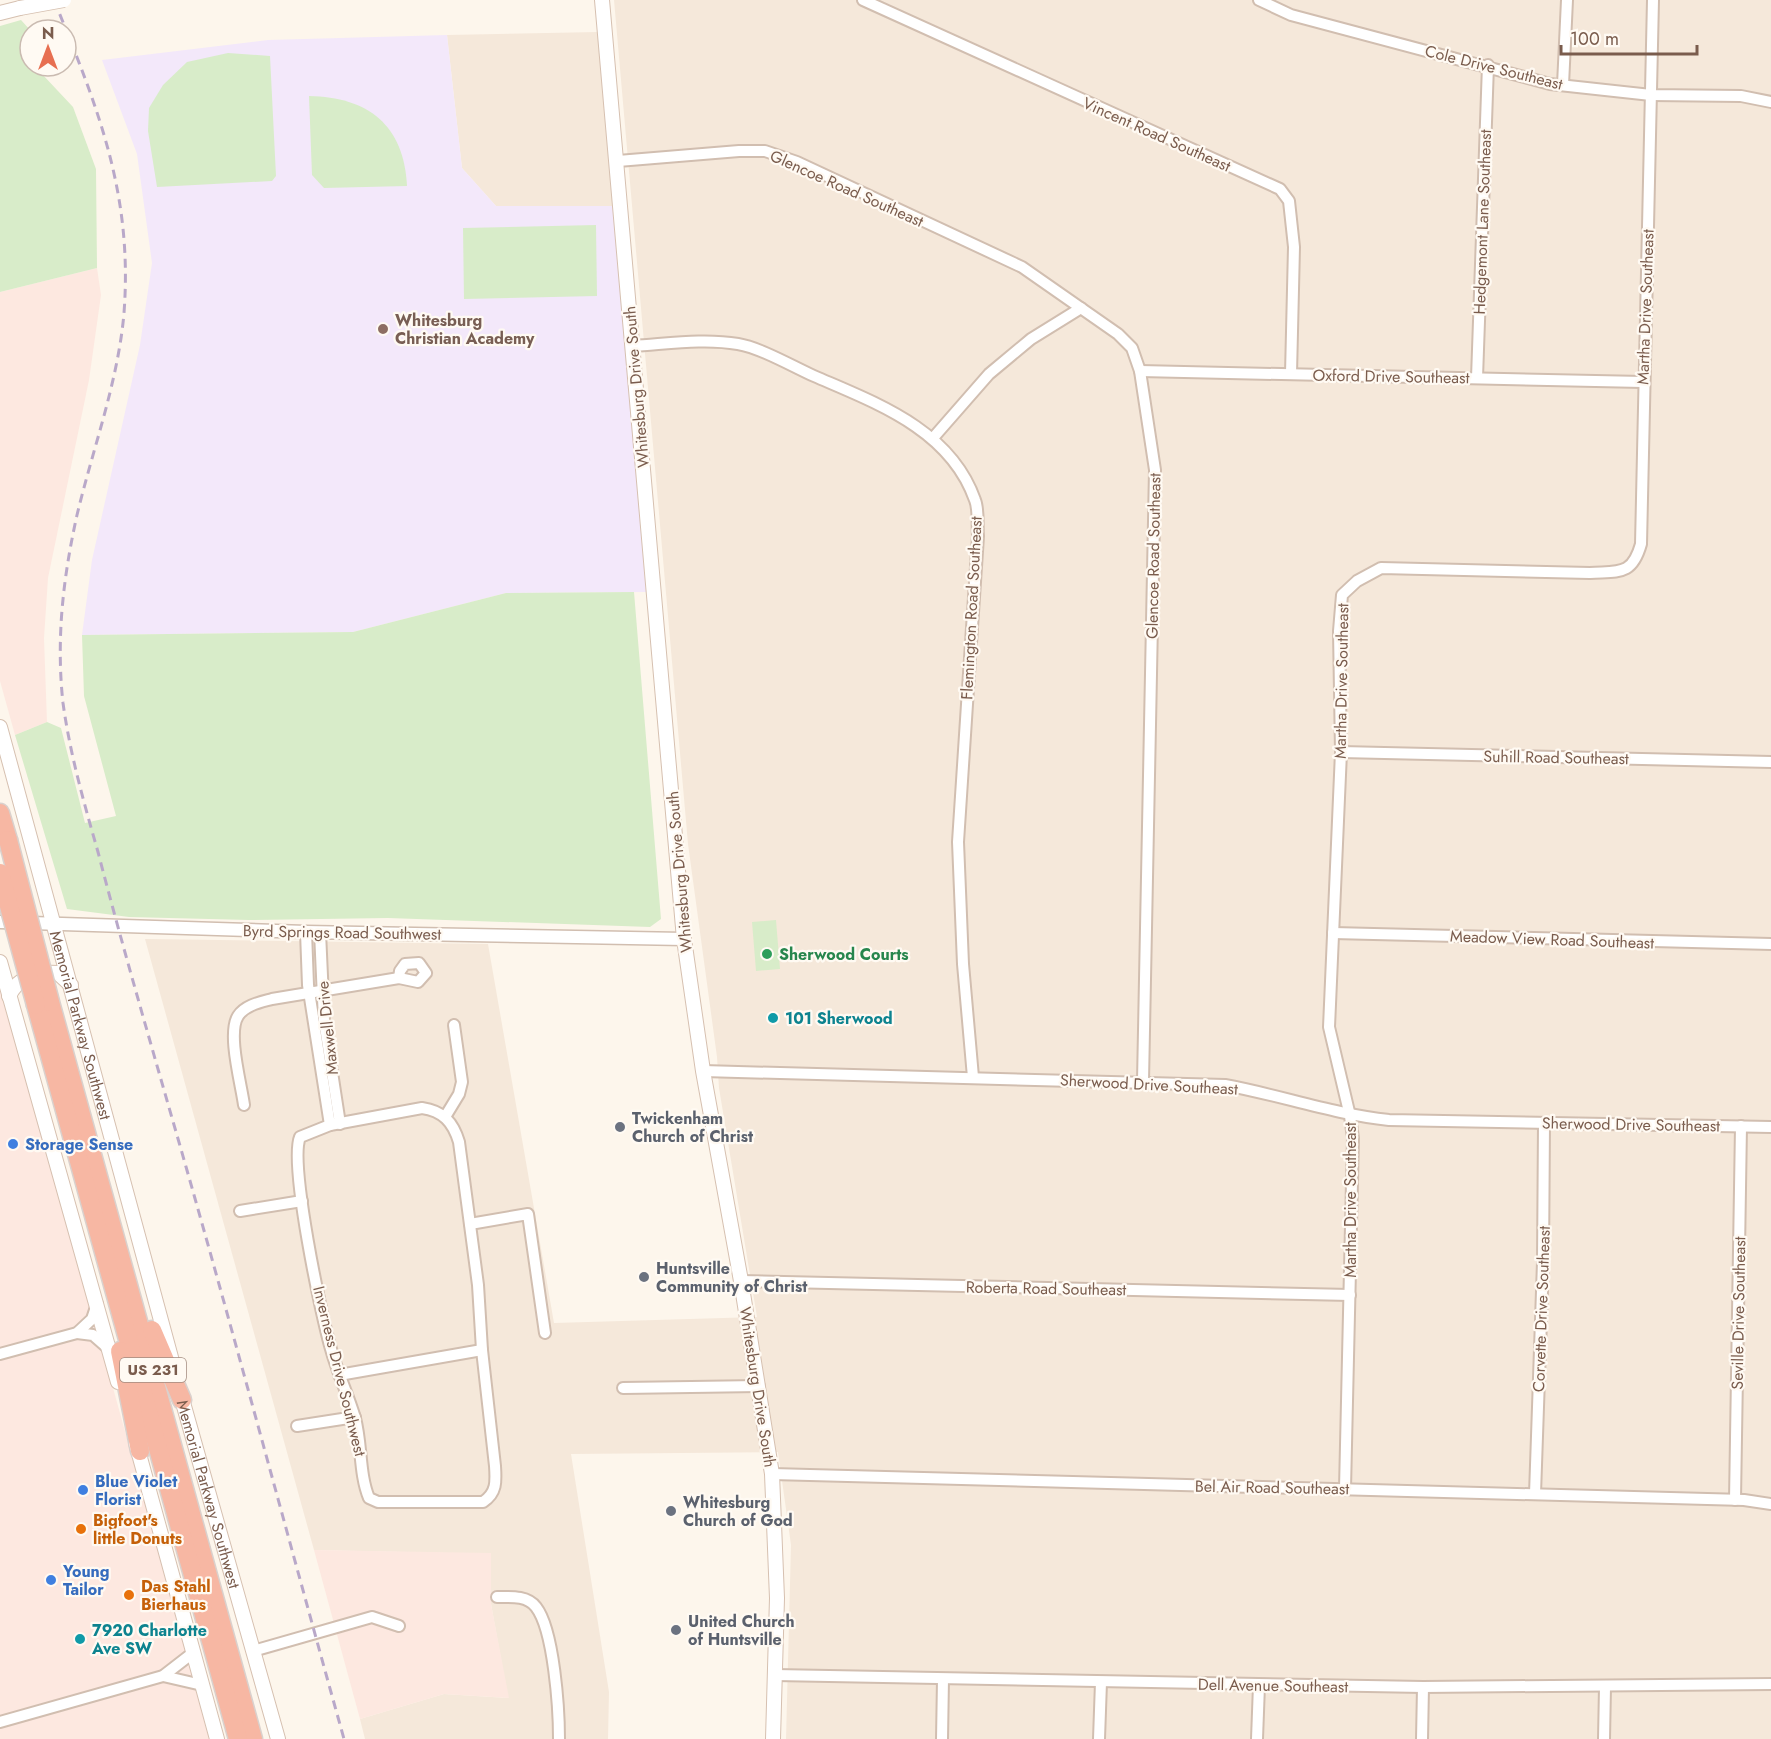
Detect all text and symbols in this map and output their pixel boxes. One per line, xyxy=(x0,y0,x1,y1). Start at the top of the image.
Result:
north arrow xyxy=(18,18,78,78)
scale bar xyxy=(1561,18,1698,56)
text: N xyxy=(42,22,54,45)
text: 100 m xyxy=(1570,26,1619,52)
street label: Cole Drive Southeast xyxy=(1423,39,1565,96)
street label: Vincent Road Southeast xyxy=(1079,91,1235,178)
street label: Hedgemont Lane Southeast xyxy=(1468,129,1497,315)
street label: Glencoe Road Southeast xyxy=(766,144,927,233)
street label: Martha Drive Southeast xyxy=(1631,229,1660,385)
street label: Whitesburg Drive South xyxy=(618,305,655,469)
place label: Whitesburg Christian Academy xyxy=(395,309,535,350)
marker: Whitesburg Christian Academy xyxy=(376,322,390,336)
street label: Oxford Drive Southeast xyxy=(1312,364,1470,389)
street label: Glencoe Road Southeast xyxy=(1141,473,1166,639)
street label: Flemington Road Southeast xyxy=(955,516,988,700)
street label: Martha Drive Southeast xyxy=(1329,603,1354,759)
street label: Suhill Road Southeast xyxy=(1483,745,1629,770)
street label: Whitesburg Drive South xyxy=(661,790,698,954)
street label: Byrd Springs Road Southwest xyxy=(243,919,441,946)
street label: Meadow View Road Southeast xyxy=(1450,924,1655,955)
street label: Memorial Parkway Southwest xyxy=(44,928,117,1123)
place label: Sherwood Courts xyxy=(779,943,909,966)
marker: Sherwood Courts xyxy=(760,947,774,961)
street label: Maxwell Drive xyxy=(311,980,344,1076)
place label: 101 Sherwood xyxy=(785,1007,893,1030)
marker: 101 Sherwood xyxy=(766,1011,780,1025)
street label: Sherwood Drive Southeast xyxy=(1059,1068,1239,1101)
place label: Twickenham Church of Christ xyxy=(632,1107,754,1148)
street label: Sherwood Drive Southeast xyxy=(1542,1111,1720,1138)
marker: Twickenham Church of Christ xyxy=(613,1120,627,1134)
street label: Martha Drive Southeast xyxy=(1339,1122,1362,1278)
place label: Storage Sense xyxy=(25,1133,133,1156)
marker: Storage Sense xyxy=(6,1137,20,1151)
street label: Corvette Drive Southeast xyxy=(1527,1225,1556,1392)
street label: Seville Drive Southeast xyxy=(1726,1236,1751,1390)
place label: Huntsville Community of Christ xyxy=(656,1257,808,1298)
marker: Huntsville Community of Christ xyxy=(637,1270,651,1284)
street label: Roberta Road Southeast xyxy=(966,1276,1127,1301)
street label: Inverness Drive Southwest xyxy=(307,1284,372,1459)
street label: Whitesburg Drive South xyxy=(733,1305,782,1469)
road number: US 231 xyxy=(120,1358,186,1382)
street label: Memorial Parkway Southwest xyxy=(171,1397,246,1591)
place label: Blue Violet Florist xyxy=(95,1470,178,1511)
street label: Bel Air Road Southeast xyxy=(1195,1475,1350,1500)
marker: Blue Violet Florist xyxy=(76,1483,90,1497)
place label: Whitesburg Church of God xyxy=(683,1491,793,1532)
marker: Whitesburg Church of God xyxy=(664,1504,678,1518)
place label: Bigfoot's little Donuts xyxy=(93,1509,182,1550)
marker: Bigfoot's little Donuts xyxy=(74,1522,88,1536)
place label: Young Tailor xyxy=(62,1560,110,1601)
marker: Young Tailor xyxy=(44,1573,58,1587)
place label: Das Stahl Bierhaus xyxy=(141,1575,211,1616)
marker: Das Stahl Bierhaus xyxy=(122,1588,136,1602)
place label: United Church of Huntsville xyxy=(688,1610,795,1651)
place label: 7920 Charlotte Ave SW xyxy=(91,1619,207,1660)
marker: United Church of Huntsville xyxy=(669,1623,683,1637)
marker: 7920 Charlotte Ave SW xyxy=(73,1632,87,1646)
street label: Dell Avenue Southeast xyxy=(1198,1673,1348,1698)

